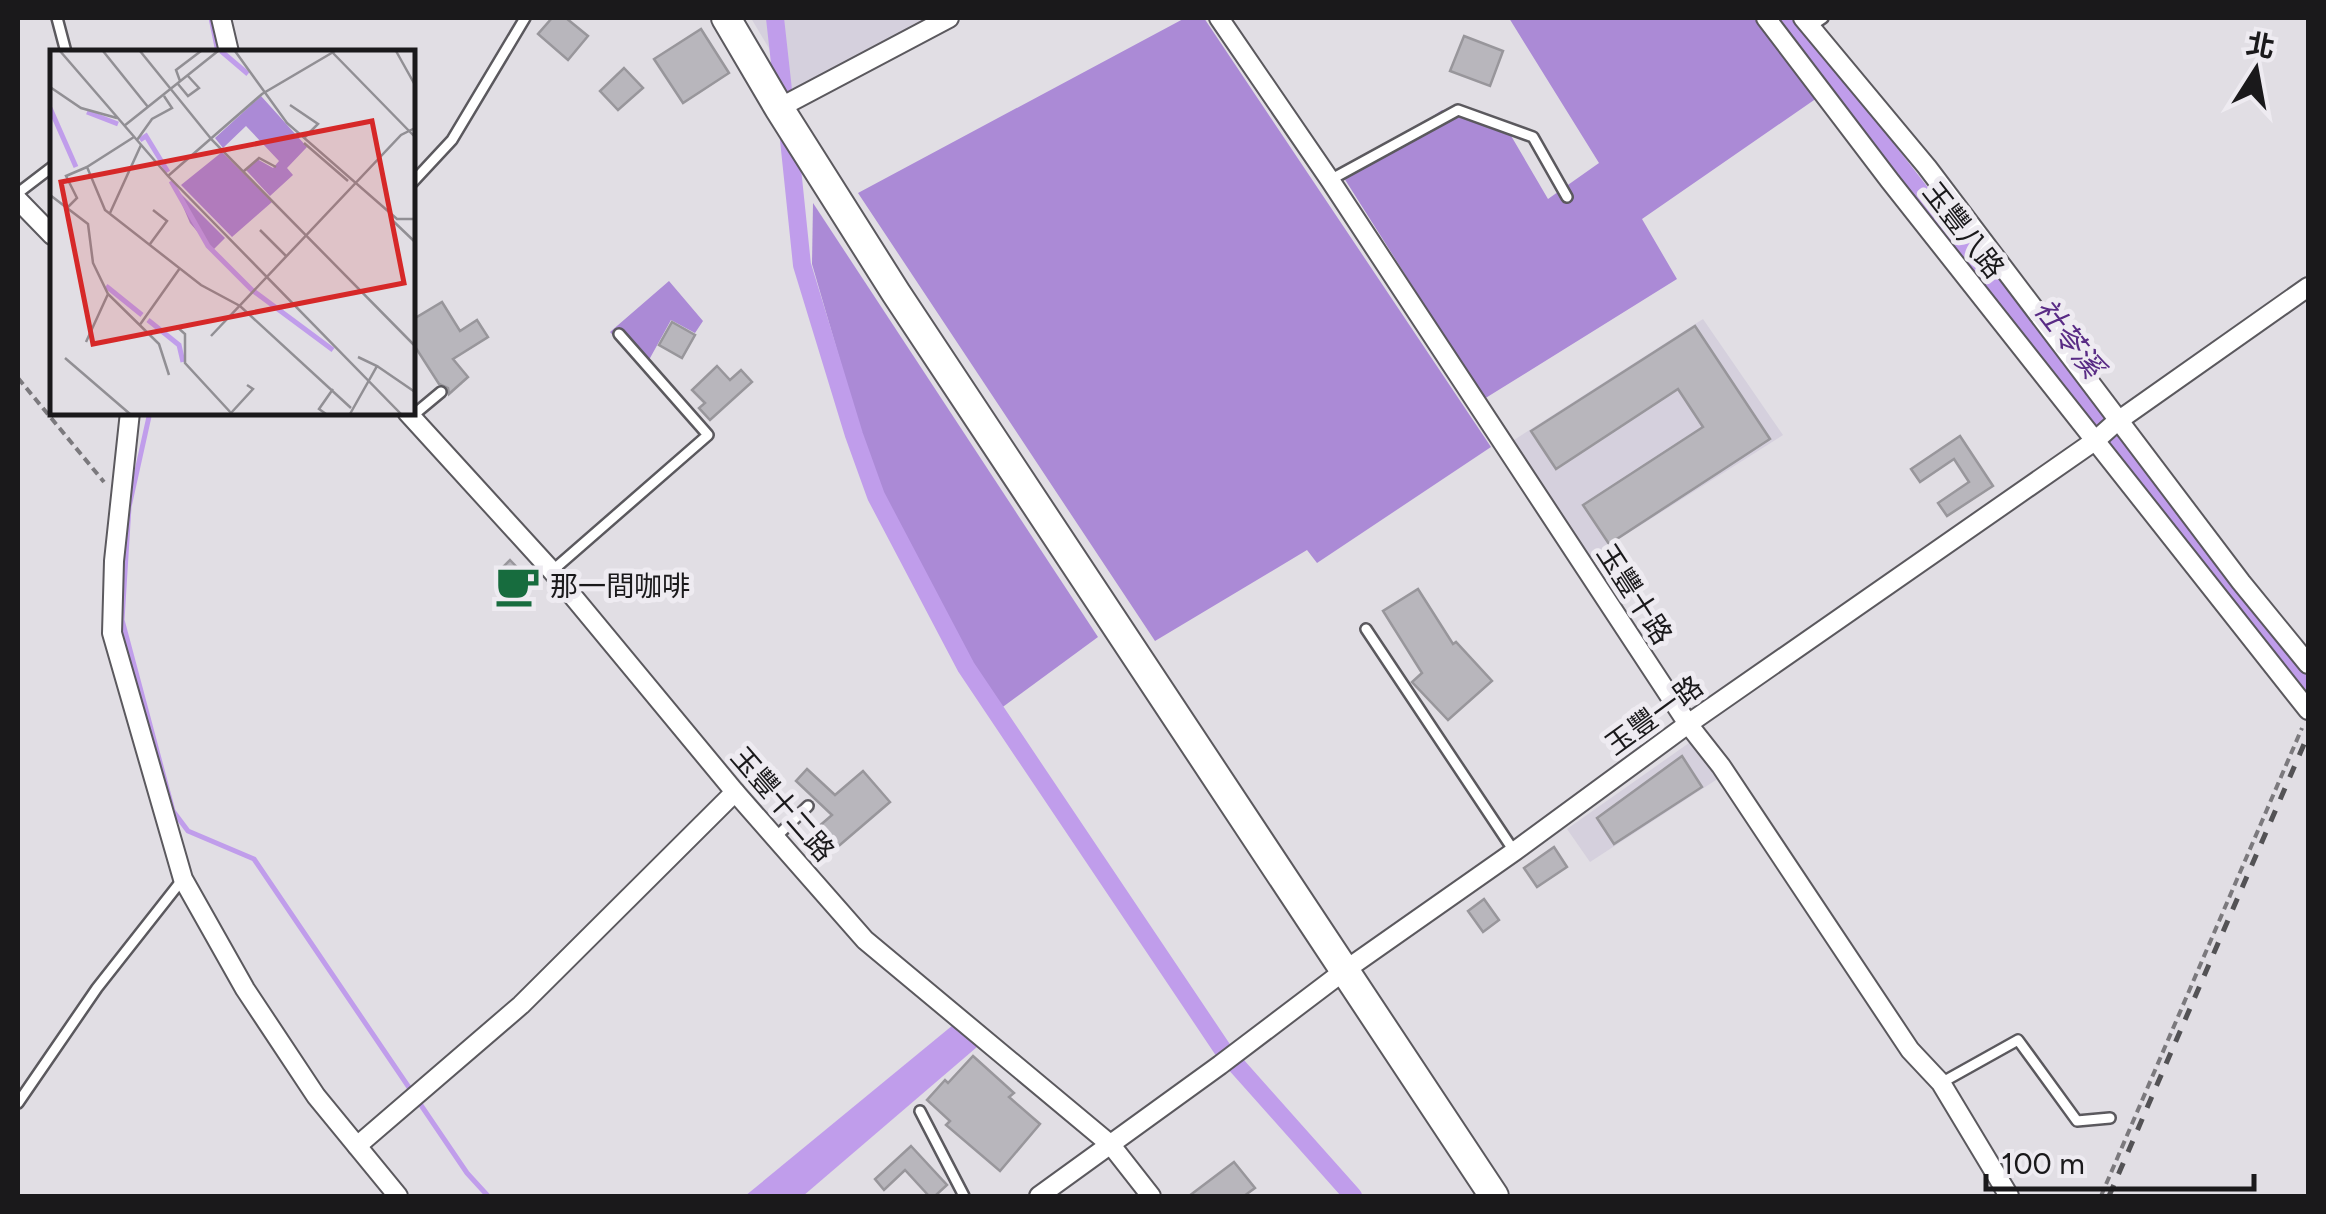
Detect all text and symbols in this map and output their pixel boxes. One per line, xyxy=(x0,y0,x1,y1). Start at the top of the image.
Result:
north arrow xyxy=(2206,20,2306,120)
text: 北 xyxy=(2244,26,2278,65)
inset map xyxy=(50,50,415,415)
street label: 玉豐八路 xyxy=(1916,175,2012,285)
water label: 社苓溪 xyxy=(2027,291,2114,388)
street label: 玉豐十路 xyxy=(1590,538,1680,650)
cafe icon: 那一間咖啡 xyxy=(493,562,541,610)
place label: 那一間咖啡 xyxy=(550,569,690,603)
street label: 玉豐一路 xyxy=(1599,668,1709,762)
street label: 玉豐十二路 xyxy=(724,740,842,868)
scale bar xyxy=(1986,1129,2254,1191)
text: 100 m xyxy=(2001,1145,2085,1182)

